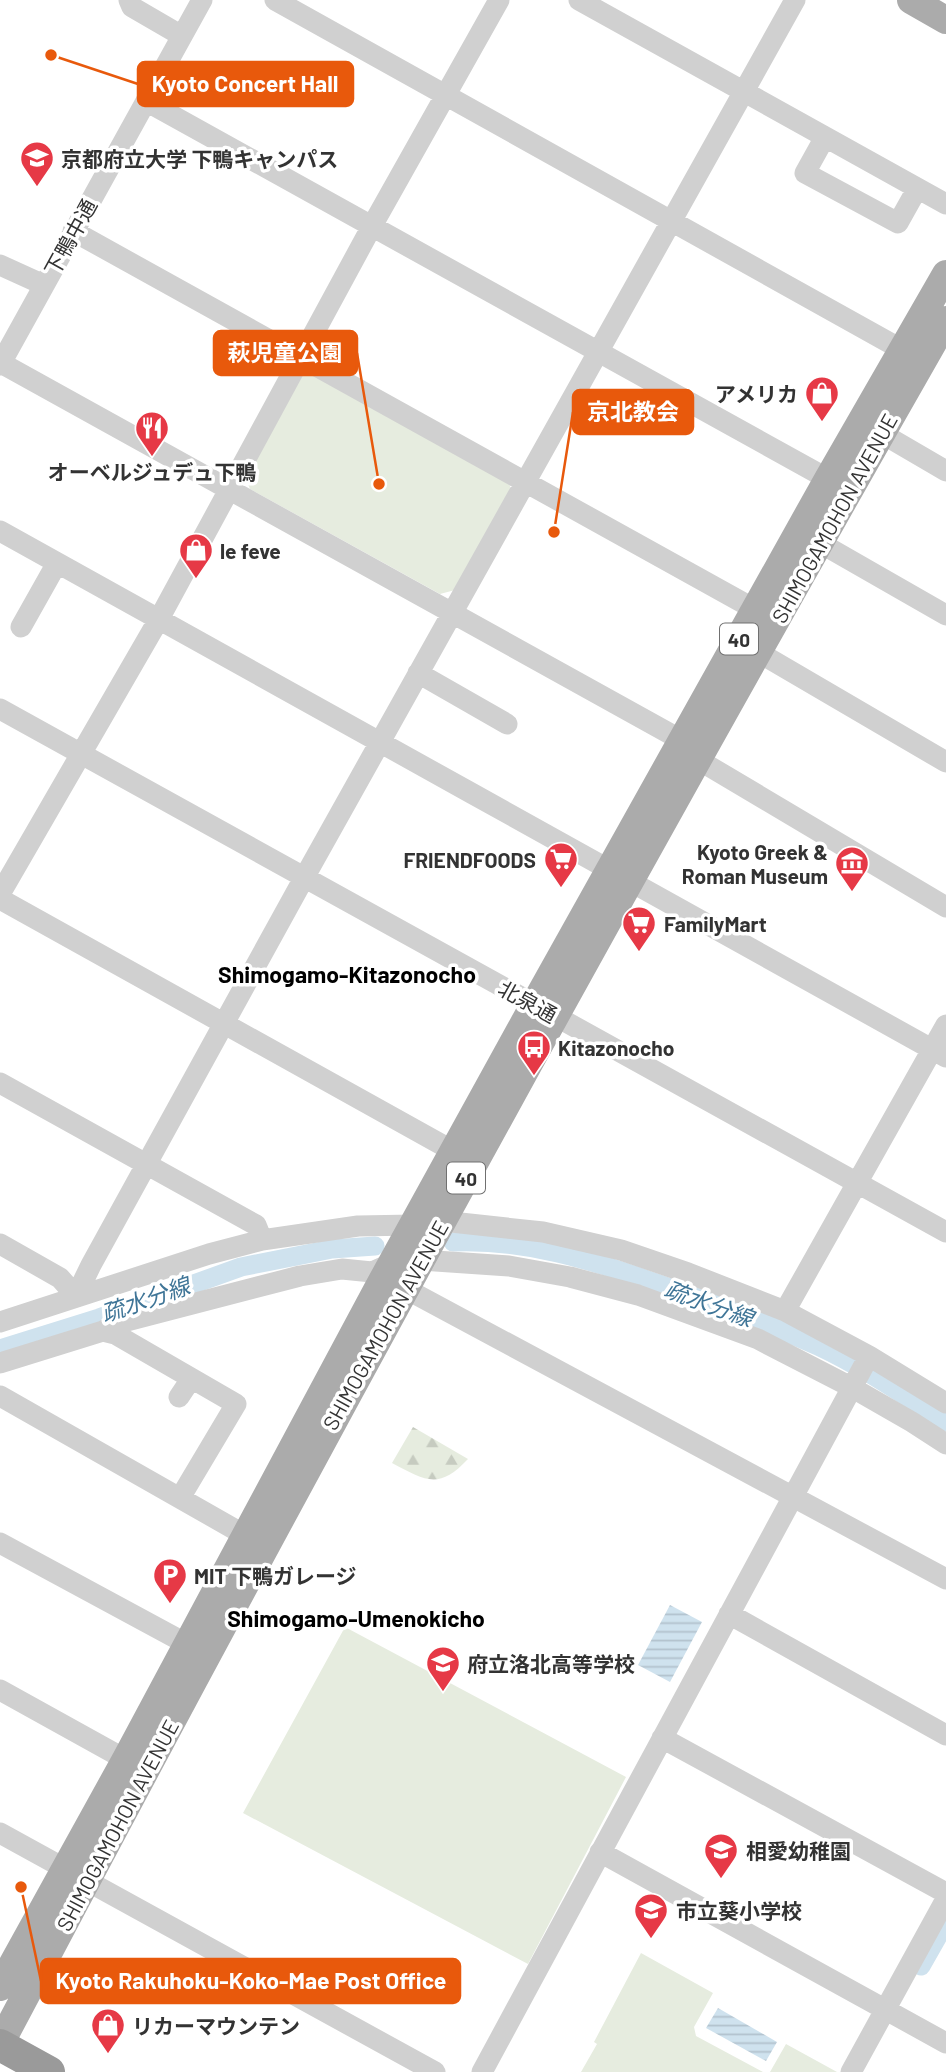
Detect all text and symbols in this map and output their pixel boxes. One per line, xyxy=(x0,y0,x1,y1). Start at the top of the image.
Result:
callout: Kyoto Concert Hall xyxy=(138,62,353,106)
text: Kyoto Concert Hall xyxy=(152,69,338,97)
school or university icon: 京都府立大学 下鴨キャンパス xyxy=(18,139,56,188)
place label: 京都府立大学 下鴨キャンパス xyxy=(61,146,338,171)
street label: 下鴨中通 xyxy=(39,194,101,280)
callout: 萩児童公園 xyxy=(214,331,357,375)
text: 萩児童公園 xyxy=(228,338,343,366)
shop icon: アメリカ xyxy=(803,374,841,423)
place label: アメリカ xyxy=(715,381,798,406)
callout: 京北教会 xyxy=(573,390,693,434)
text: 京北教会 xyxy=(587,397,679,425)
restaurant icon: オーベルジュデュ下鴨 xyxy=(133,409,171,458)
street label: SHIMOGAMOHON AVENUE xyxy=(766,409,902,627)
place label: オーベルジュデュ下鴨 xyxy=(48,459,256,484)
shop icon: le feve xyxy=(177,531,215,580)
place label: le feve xyxy=(220,538,281,563)
road number: 40 xyxy=(720,624,758,654)
place label: Kyoto Greek & Roman Museum xyxy=(682,839,828,888)
supermarket icon: FRIENDFOODS xyxy=(542,840,580,889)
museum icon: Kyoto Greek & Roman Museum xyxy=(833,844,871,893)
place label: FRIENDFOODS xyxy=(403,847,536,872)
supermarket icon: FamilyMart xyxy=(620,904,658,953)
place label: FamilyMart xyxy=(664,911,767,936)
district label: Shimogamo-Kitazonocho xyxy=(218,960,476,988)
street label: 北泉通 xyxy=(494,975,562,1027)
bus stop icon: Kitazonocho xyxy=(515,1028,553,1077)
place label: Kitazonocho xyxy=(558,1035,674,1060)
road number: 40 xyxy=(447,1162,485,1194)
street label: SHIMOGAMOHON AVENUE xyxy=(317,1216,453,1434)
water label: 疏水分線 xyxy=(97,1270,196,1327)
water label: 疏水分線 xyxy=(661,1274,760,1333)
parking icon: MIT 下鴨ガレージ xyxy=(151,1556,189,1605)
place label: MIT 下鴨ガレージ xyxy=(194,1563,357,1588)
district label: Shimogamo-Umenokicho xyxy=(227,1604,485,1632)
school or university icon: 府立洛北高等学校 xyxy=(424,1644,462,1693)
place label: 府立洛北高等学校 xyxy=(467,1651,635,1676)
street label: SHIMOGAMOHON AVENUE xyxy=(51,1715,183,1935)
school or university icon: 相愛幼稚園 xyxy=(702,1831,740,1880)
place label: 相愛幼稚園 xyxy=(746,1838,851,1863)
school or university icon: 市立葵小学校 xyxy=(632,1891,670,1940)
place label: 市立葵小学校 xyxy=(676,1898,802,1923)
callout: Kyoto Rakuhoku-Koko-Mae Post Office xyxy=(41,1959,460,2003)
text: Kyoto Rakuhoku-Koko-Mae Post Office xyxy=(56,1966,446,1994)
shop icon: リカーマウンテン xyxy=(89,2006,127,2055)
place label: リカーマウンテン xyxy=(132,2013,300,2038)

